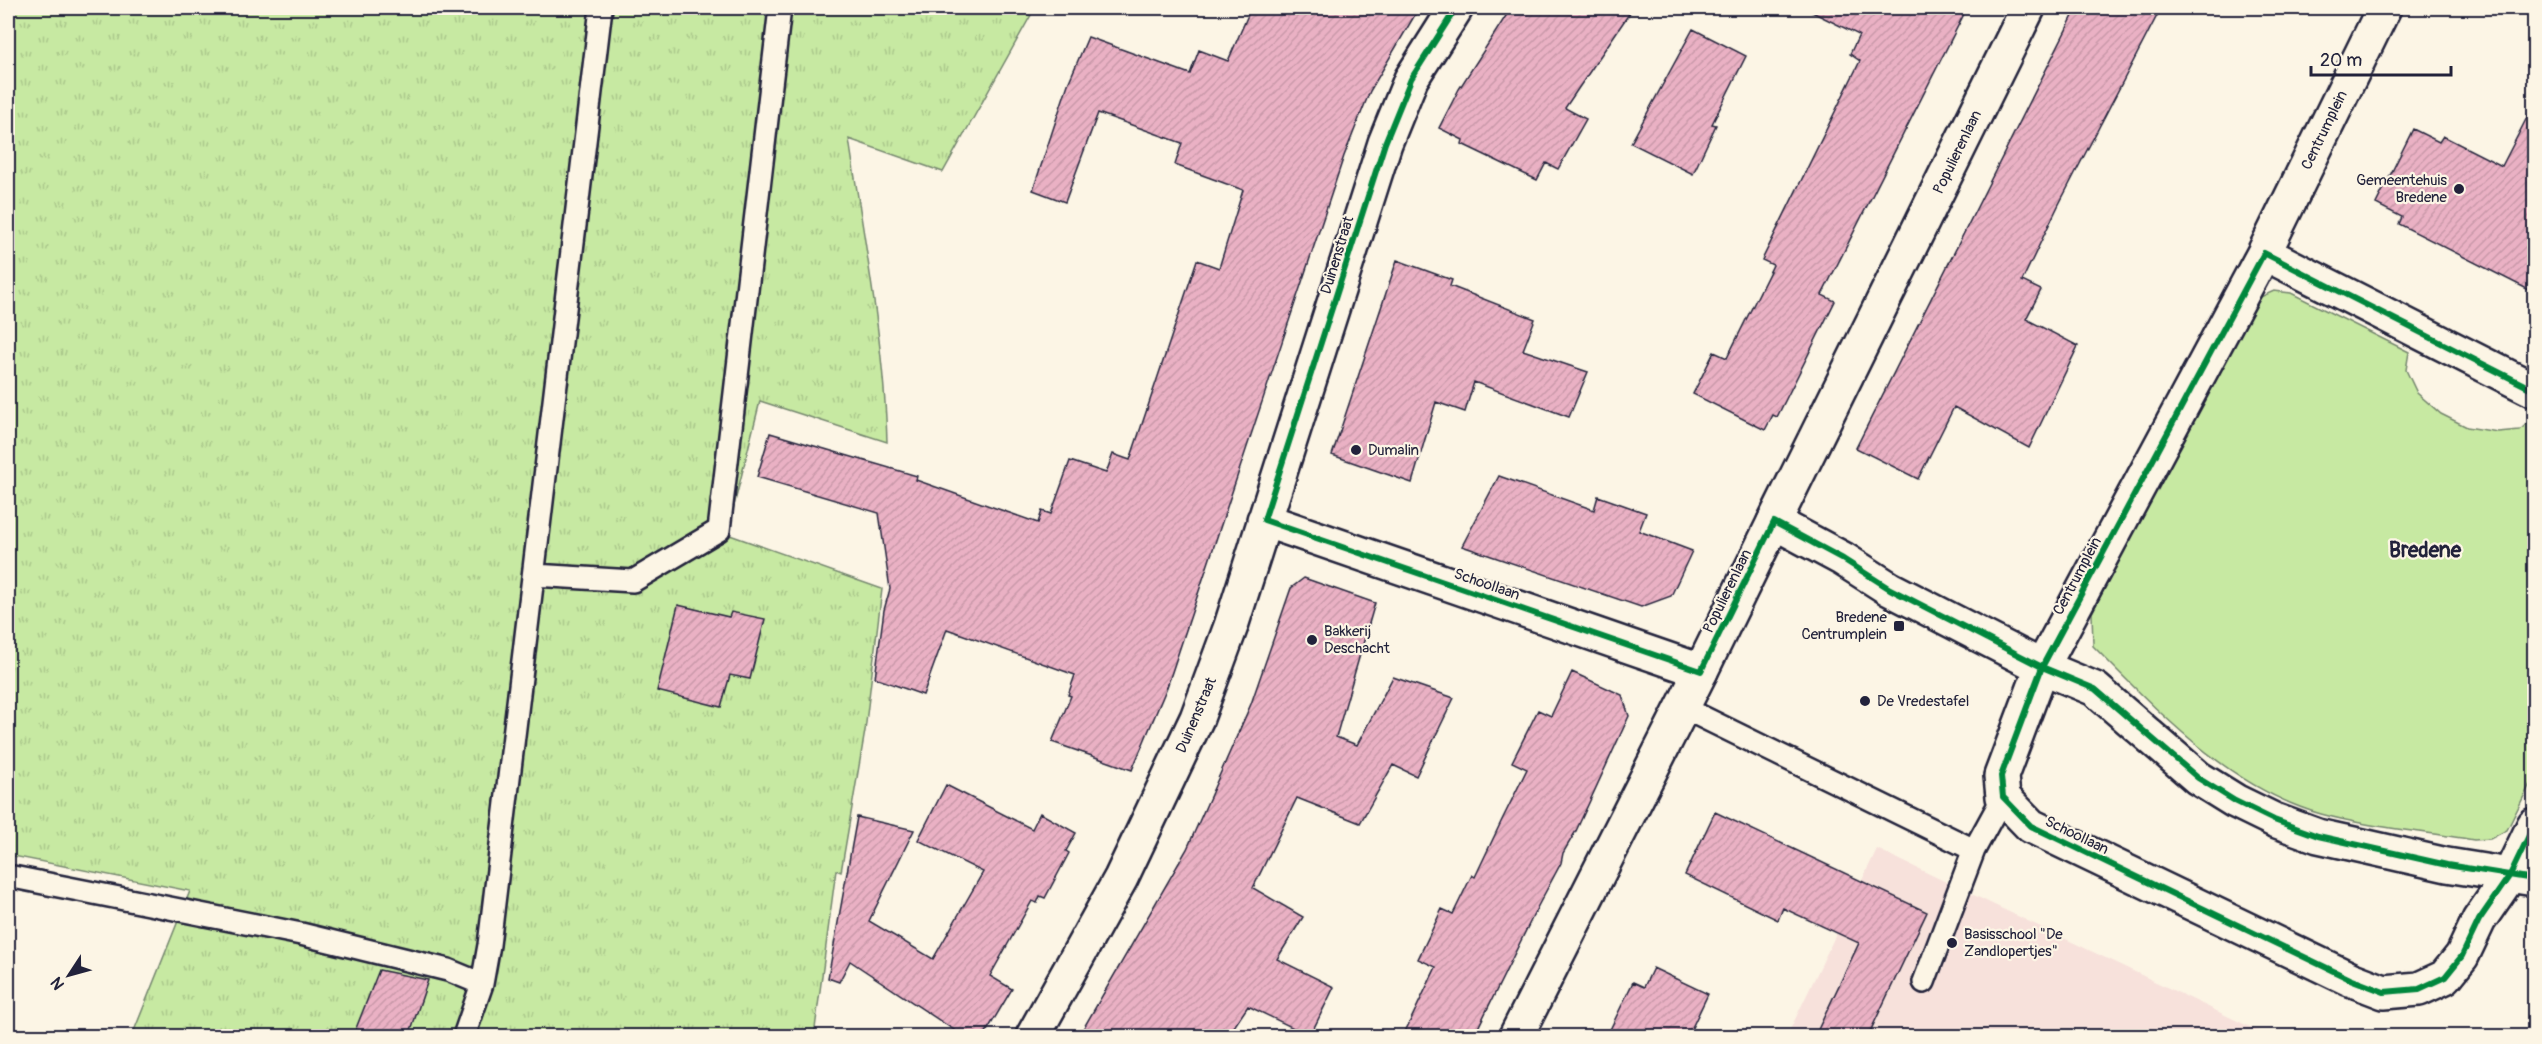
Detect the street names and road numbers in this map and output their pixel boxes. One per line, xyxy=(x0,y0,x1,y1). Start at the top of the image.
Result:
street label: Centrumplein xyxy=(2297,88,2352,173)
street label: Populierenlaan xyxy=(1929,107,1986,197)
street label: Duinenstraat xyxy=(1317,213,1359,296)
street label: Centrumplein xyxy=(2049,534,2106,618)
street label: Populierenlaan xyxy=(1699,546,1756,636)
street label: Schoollaan xyxy=(1451,564,1522,605)
street label: Duinenstraat xyxy=(1172,674,1221,756)
street label: Schoollaan xyxy=(2042,812,2112,859)

